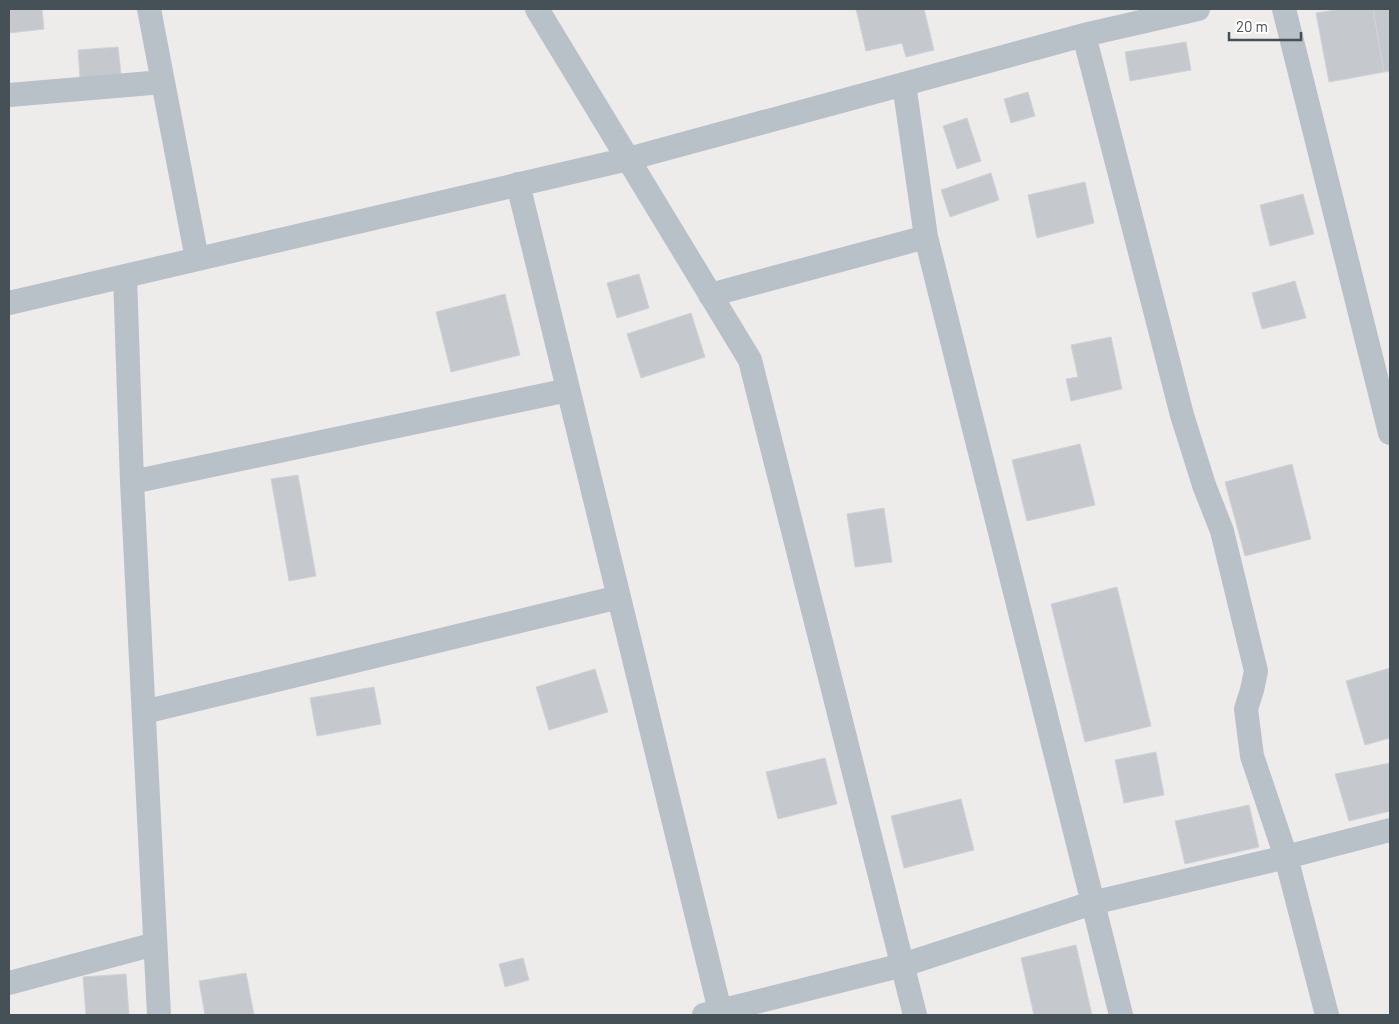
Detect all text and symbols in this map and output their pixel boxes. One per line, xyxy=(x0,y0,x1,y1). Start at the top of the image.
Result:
scale bar xyxy=(1229,10,1302,42)
text: 20 m xyxy=(1236,17,1268,35)

